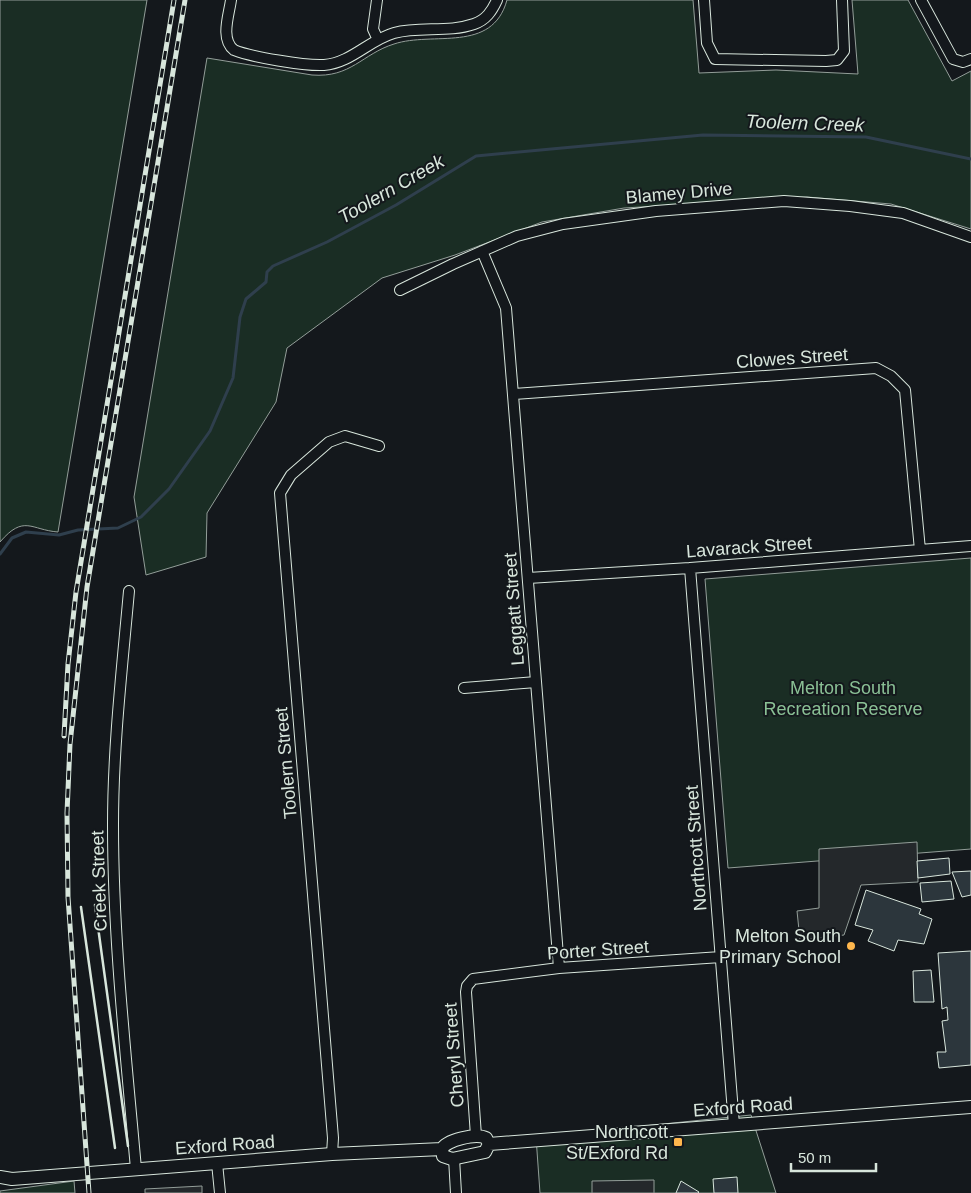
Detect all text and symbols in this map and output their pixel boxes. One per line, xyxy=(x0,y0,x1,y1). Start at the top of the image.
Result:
water label: Toolern Creek xyxy=(745,110,866,136)
water label: Toolern Creek xyxy=(334,149,449,228)
street label: Blamey Drive xyxy=(625,178,733,208)
street label: Clowes Street xyxy=(735,344,849,372)
street label: Lavarack Street xyxy=(685,533,813,561)
street label: Leggatt Street xyxy=(500,552,528,666)
park label: Melton South Recreation Reserve xyxy=(763,678,923,719)
street label: Toolern Street xyxy=(271,706,301,820)
street label: Northcott Street xyxy=(682,784,710,912)
street label: Creek Street xyxy=(87,830,111,932)
place label: Melton South Primary School xyxy=(719,926,841,967)
street label: Porter Street xyxy=(546,936,650,964)
marker: Melton South Primary School xyxy=(845,940,857,952)
street label: Cheryl Street xyxy=(440,1002,468,1108)
street label: Exford Road xyxy=(692,1094,794,1120)
place label: Northcott St/Exford Rd xyxy=(566,1122,668,1163)
street label: Exford Road xyxy=(174,1132,276,1158)
marker: Northcott St/Exford Rd xyxy=(672,1136,684,1148)
scale bar xyxy=(791,1140,876,1172)
text: 50 m xyxy=(798,1149,831,1166)

